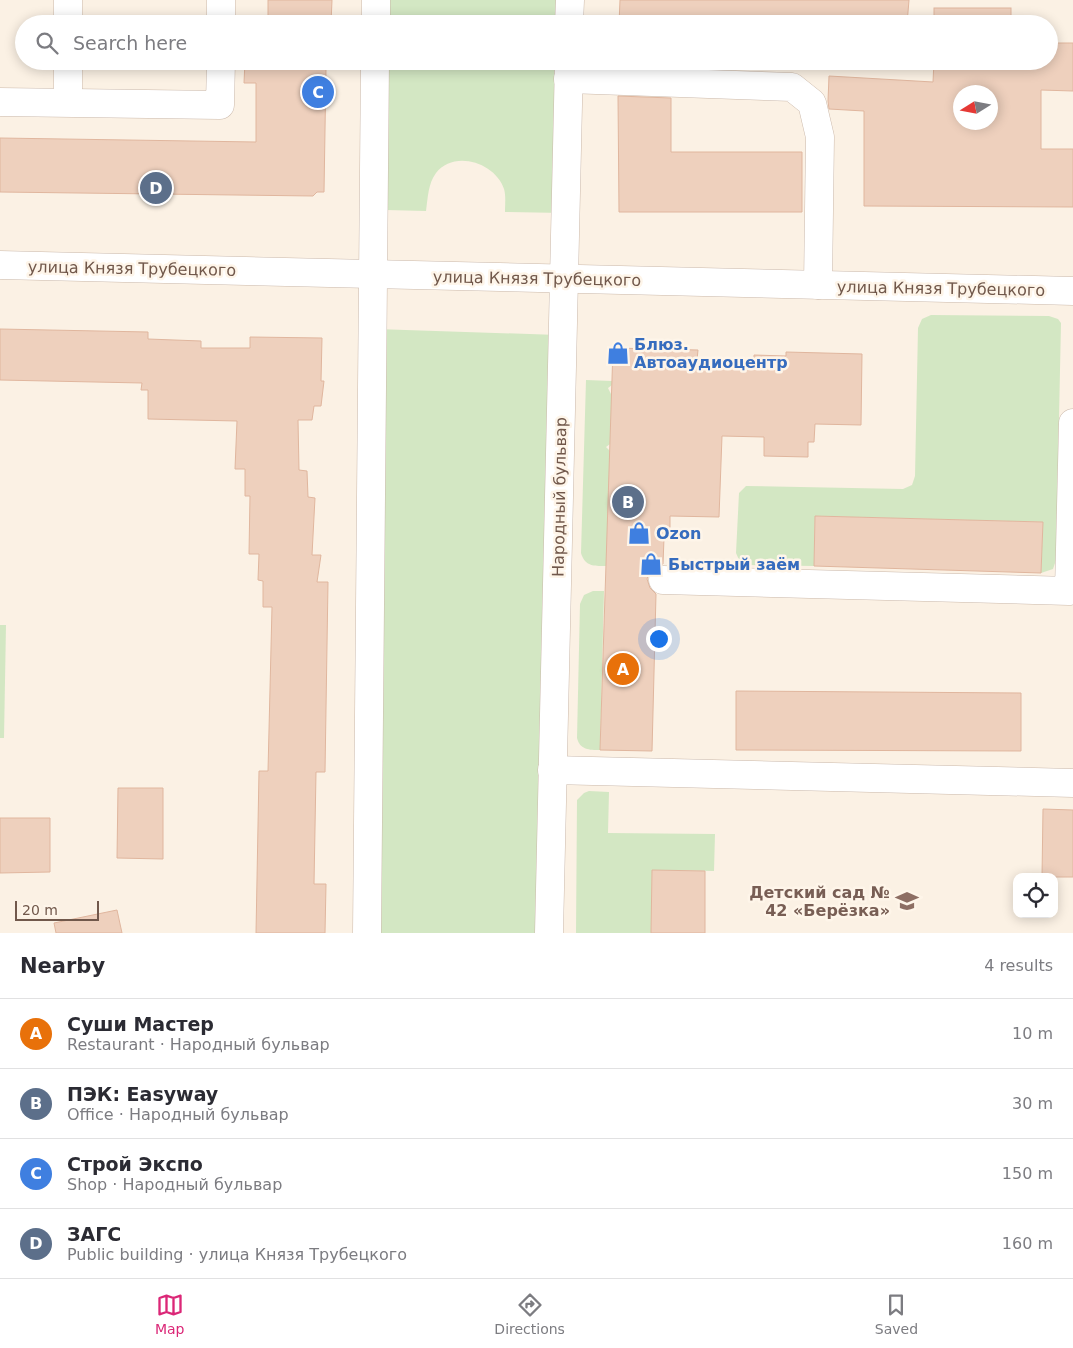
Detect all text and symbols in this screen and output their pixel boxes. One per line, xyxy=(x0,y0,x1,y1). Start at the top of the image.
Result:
search box xyxy=(15,15,1058,70)
icon: search xyxy=(33,29,61,57)
text: Search here xyxy=(73,32,187,54)
pin: C xyxy=(302,73,334,111)
north arrow xyxy=(953,85,998,130)
pin: D xyxy=(140,169,172,207)
street label: улица Князя Трубецкого xyxy=(28,257,236,280)
street label: улица Князя Трубецкого xyxy=(433,267,641,290)
street label: улица Князя Трубецкого xyxy=(837,277,1045,300)
place label: Блюз. Автоаудиоцентр xyxy=(634,335,788,372)
shop icon: Блюз. Автоаудиоцентр xyxy=(605,340,631,366)
street label: Народный бульвар xyxy=(549,417,570,577)
pin: B xyxy=(612,483,644,521)
shop icon: Ozon xyxy=(626,520,652,546)
place label: Ozon xyxy=(656,524,701,543)
shop icon: Быстрый заём xyxy=(638,551,664,577)
place label: Быстрый заём xyxy=(668,555,800,574)
your location xyxy=(646,626,672,652)
pin: A xyxy=(607,650,639,688)
map controls xyxy=(1013,873,1058,918)
button: locate xyxy=(1013,873,1058,918)
place label: Детский сад № 42 «Берёзка» xyxy=(749,883,890,920)
school or university icon: Детский сад № 42 «Берёзка» xyxy=(894,888,920,914)
scale bar xyxy=(15,898,99,921)
text: 20 m xyxy=(22,902,58,918)
text: Nearby xyxy=(20,954,105,978)
text: 4 results xyxy=(984,956,1053,975)
text: Суши Мастер xyxy=(67,1013,214,1035)
text: A xyxy=(30,1024,42,1043)
text: 10 m xyxy=(1012,1024,1053,1043)
text: Restaurant · Народный бульвар xyxy=(67,1035,330,1054)
text: ПЭК: Easyway xyxy=(67,1083,218,1105)
text: B xyxy=(30,1094,42,1113)
text: 30 m xyxy=(1012,1094,1053,1113)
text: Office · Народный бульвар xyxy=(67,1105,289,1124)
text: Строй Экспо xyxy=(67,1153,203,1175)
text: C xyxy=(30,1164,42,1183)
text: 150 m xyxy=(1002,1164,1053,1183)
text: Shop · Народный бульвар xyxy=(67,1175,282,1194)
text: ЗАГС xyxy=(67,1223,121,1245)
text: D xyxy=(29,1234,43,1253)
text: 160 m xyxy=(1002,1234,1053,1253)
text: Public building · улица Князя Трубецкого xyxy=(67,1245,407,1264)
tab: Map xyxy=(155,1291,184,1337)
tab: Directions xyxy=(494,1291,565,1337)
tab: Saved xyxy=(875,1291,918,1337)

